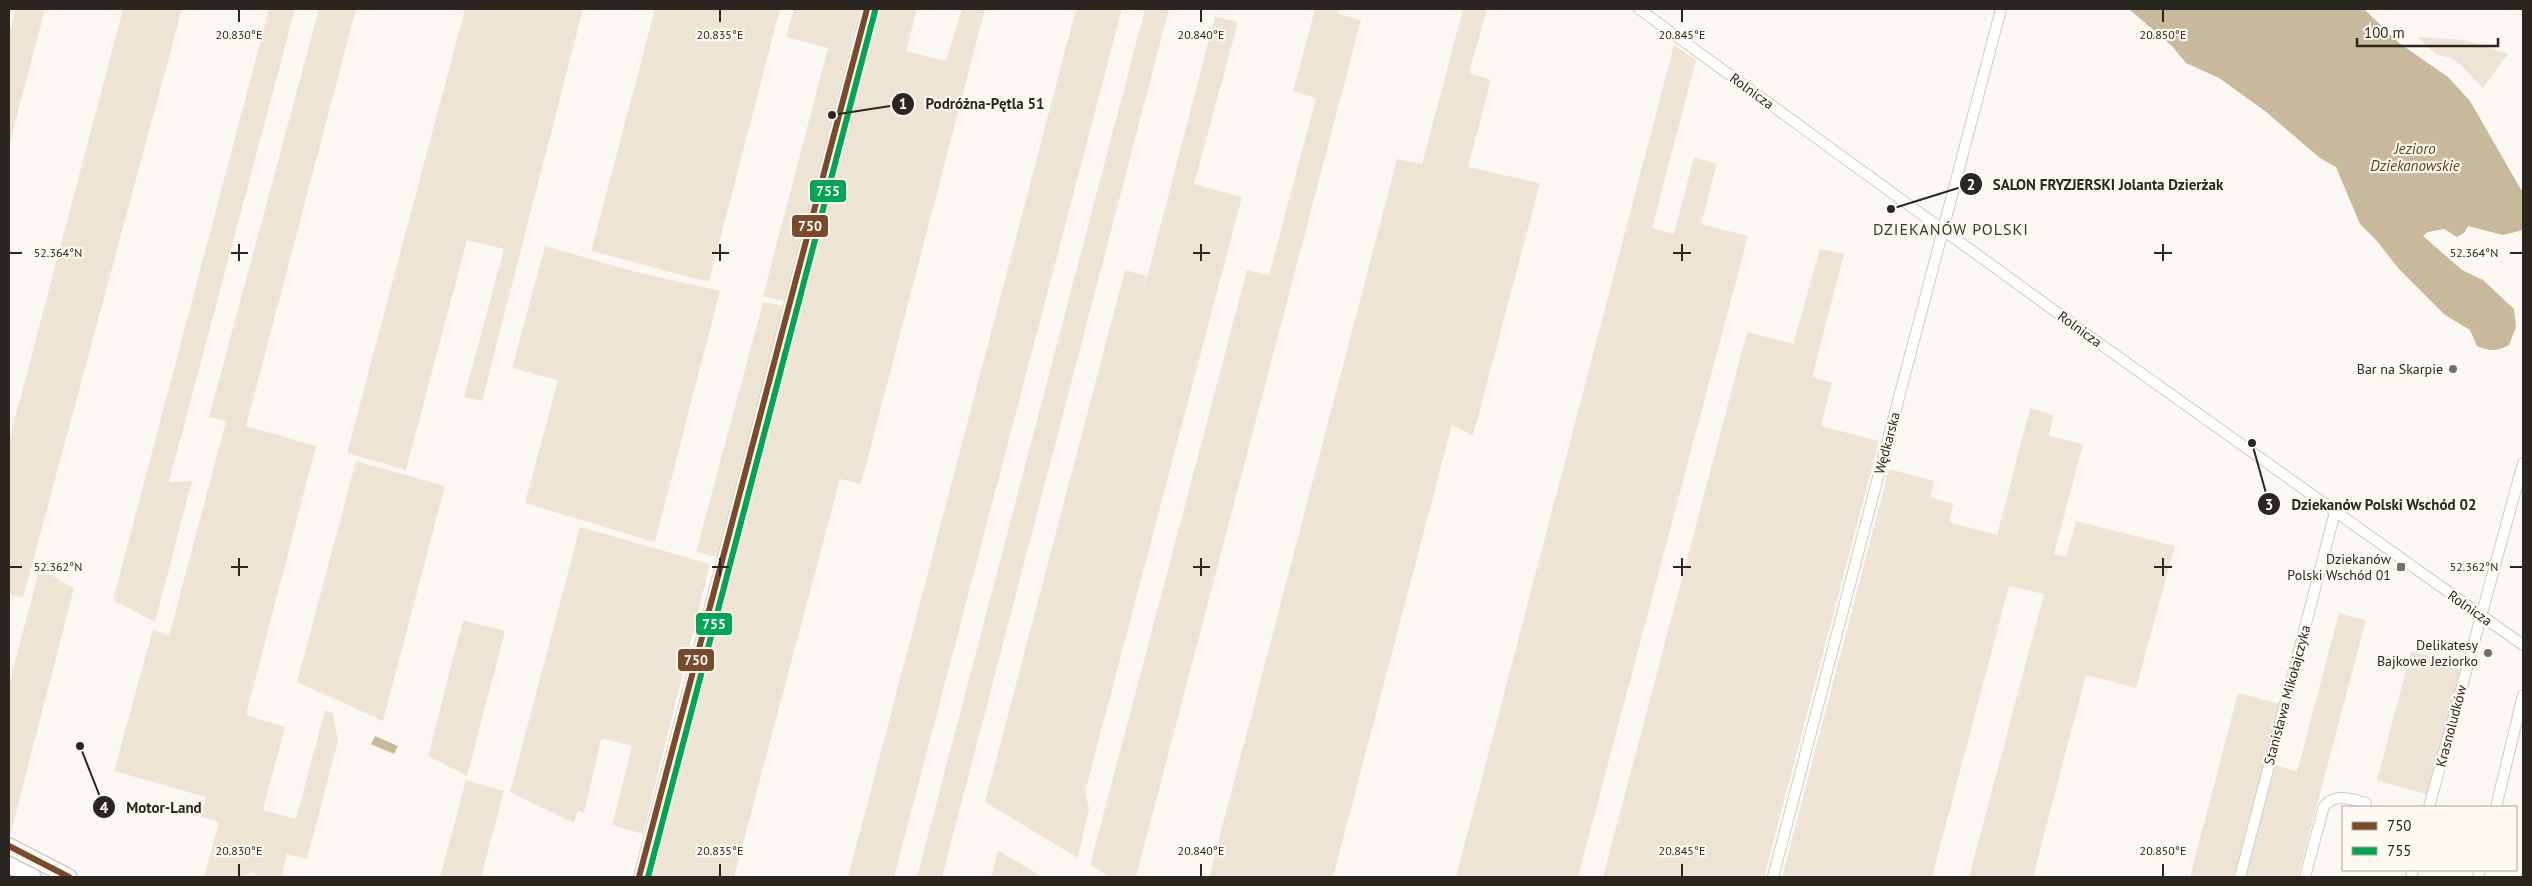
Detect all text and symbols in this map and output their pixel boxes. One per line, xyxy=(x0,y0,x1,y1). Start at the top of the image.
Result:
scale bar xyxy=(2357,15,2498,47)
text: 100 m xyxy=(2364,23,2405,42)
text: 20.830°E xyxy=(216,27,262,42)
text: 20.835°E xyxy=(697,27,743,42)
text: 20.840°E xyxy=(1178,27,1224,42)
text: 20.845°E xyxy=(1659,27,1705,42)
text: 20.850°E xyxy=(2140,27,2186,42)
street label: Rolnicza xyxy=(1727,69,1778,113)
callout: Podróżna-Pętla 51 xyxy=(890,89,1054,119)
text: 1 xyxy=(899,94,907,113)
text: Podróżna-Pętla 51 xyxy=(926,94,1044,113)
water label: Jezioro Dziekanowskie xyxy=(2370,139,2460,175)
callout: SALON FRYZJERSKI Jolanta Dzierżak xyxy=(1958,169,2234,199)
text: 2 xyxy=(1967,175,1975,194)
text: SALON FRYZJERSKI Jolanta Dzierżak xyxy=(1993,175,2224,194)
line badge: 755 xyxy=(809,179,847,203)
text: 755 xyxy=(816,182,840,200)
line badge: 750 xyxy=(791,214,829,238)
text: 750 xyxy=(798,217,822,235)
district label: DZIEKANÓW POLSKI xyxy=(1873,219,2029,239)
text: 52.364°N xyxy=(34,245,82,260)
text: 52.364°N xyxy=(2450,245,2498,260)
street label: Rolnicza xyxy=(2055,307,2106,351)
place label: Bar na Skarpie xyxy=(2357,360,2443,378)
marker: Bar na Skarpie xyxy=(2447,363,2459,375)
street label: Wędkarska xyxy=(1870,410,1904,476)
callout: Dziekanów Polski Wschód 02 xyxy=(2256,489,2487,519)
text: 3 xyxy=(2265,495,2273,514)
text: Dziekanów Polski Wschód 02 xyxy=(2292,495,2476,514)
place label: Dziekanów Polski Wschód 01 xyxy=(2287,550,2392,584)
text: 52.362°N xyxy=(34,559,82,574)
text: 52.362°N xyxy=(2450,559,2498,574)
marker: Dziekanów Polski Wschód 01 xyxy=(2395,561,2407,573)
street label: Rolnicza xyxy=(2444,586,2496,630)
line badge: 755 xyxy=(695,612,733,636)
text: 755 xyxy=(702,615,726,633)
street label: Stanisława Mikołajczyka xyxy=(2260,623,2314,767)
place label: Delikatesy Bajkowe Jeziorko xyxy=(2377,636,2478,670)
marker: Delikatesy Bajkowe Jeziorko xyxy=(2482,647,2494,659)
line badge: 750 xyxy=(677,648,715,672)
text: 750 xyxy=(684,651,708,669)
street label: Krasnoludków xyxy=(2431,682,2471,769)
callout: Motor-Land xyxy=(91,792,212,822)
text: 4 xyxy=(100,798,109,817)
text: Motor-Land xyxy=(126,798,202,817)
legend xyxy=(2342,806,2517,871)
text: 750 xyxy=(2387,816,2412,835)
text: 755 xyxy=(2387,841,2412,860)
text: 20.830°E xyxy=(216,843,262,858)
text: 20.835°E xyxy=(697,843,743,858)
text: 20.840°E xyxy=(1178,843,1224,858)
text: 20.845°E xyxy=(1659,843,1705,858)
text: 20.850°E xyxy=(2140,843,2186,858)

